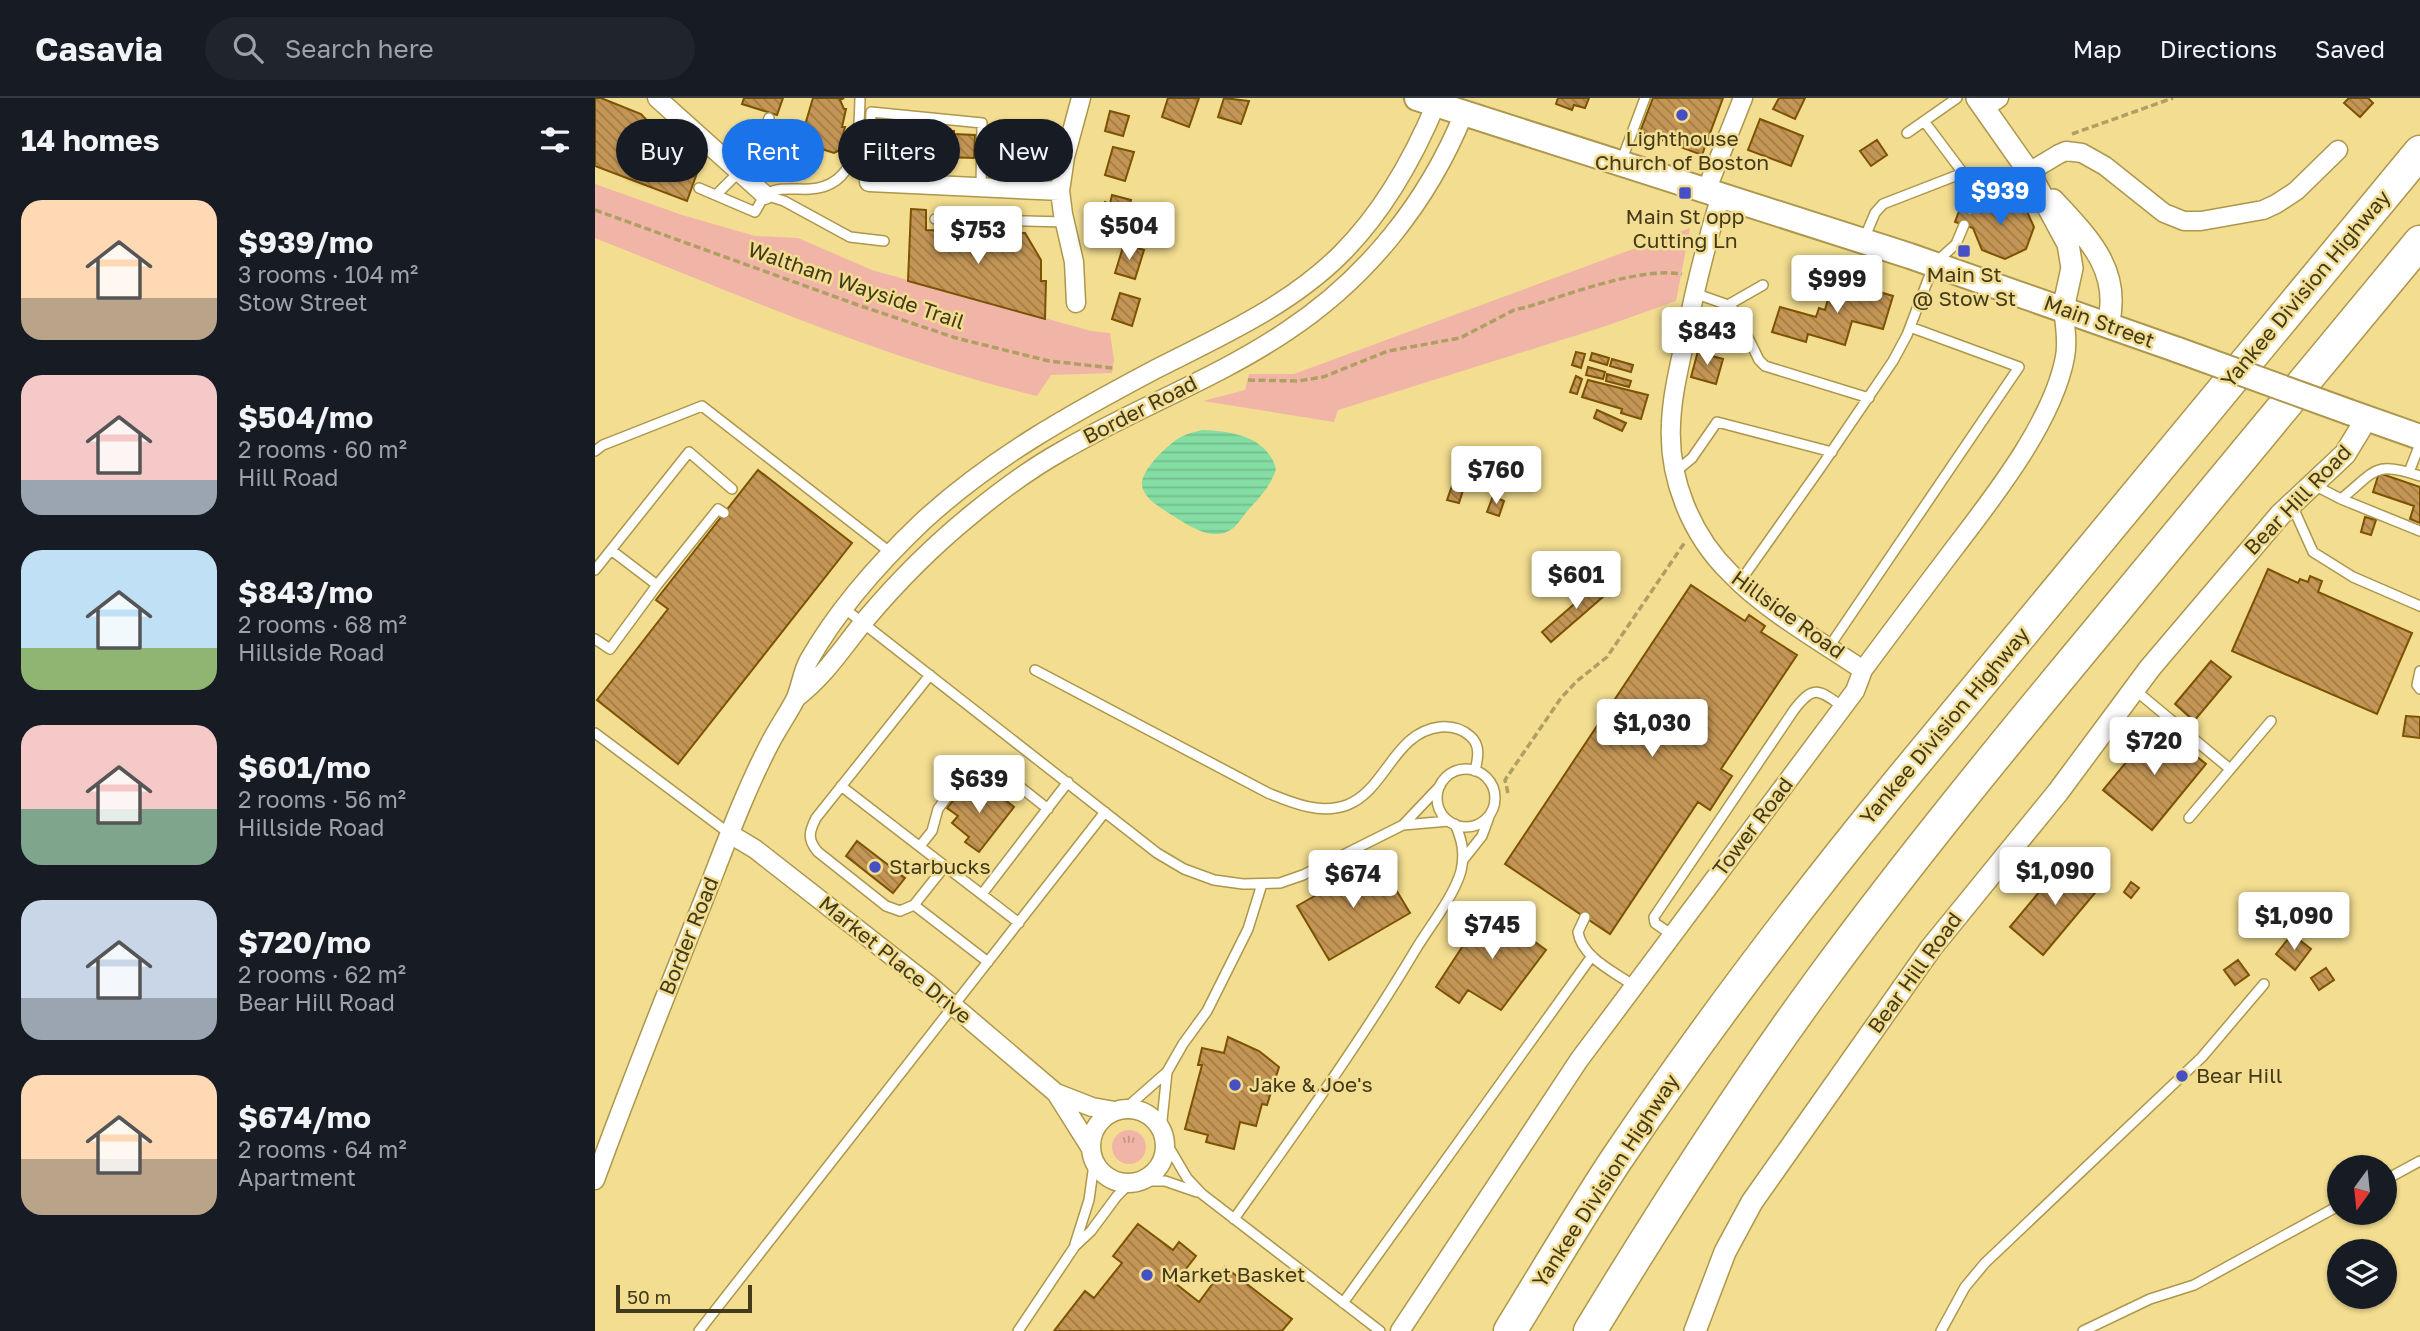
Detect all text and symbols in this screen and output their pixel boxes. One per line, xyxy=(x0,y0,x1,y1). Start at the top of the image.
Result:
search box xyxy=(205,17,695,80)
text: Casavia xyxy=(35,29,163,68)
icon: search xyxy=(229,29,267,67)
text: Search here xyxy=(285,33,434,64)
text: Map xyxy=(2073,34,2122,63)
text: Directions xyxy=(2160,34,2277,63)
text: Saved xyxy=(2315,34,2385,63)
marker: Lighthouse Church of Boston xyxy=(1674,107,1690,123)
chip: Buy xyxy=(616,119,708,182)
chip: Rent xyxy=(722,119,824,182)
chip: Filters xyxy=(838,119,960,182)
chip: New xyxy=(974,119,1073,182)
icon: filters xyxy=(536,121,574,159)
text: 14 homes xyxy=(21,122,160,158)
place label: Lighthouse Church of Boston xyxy=(1595,125,1769,175)
pin: $939 xyxy=(1959,167,2041,227)
text: $939 xyxy=(1971,176,2029,204)
street label: Yankee Division Highway xyxy=(2215,184,2396,392)
marker: Main St opp Cutting Ln xyxy=(1677,185,1693,201)
pin: $504 xyxy=(1088,202,1170,262)
place label: Main St opp Cutting Ln xyxy=(1626,203,1744,253)
pin: $753 xyxy=(937,206,1019,266)
text: $504 xyxy=(1100,211,1158,239)
text: $753 xyxy=(950,215,1006,243)
text: $939/mo xyxy=(238,224,373,260)
icon: home xyxy=(77,228,161,312)
street label: Waltham Wayside Trail xyxy=(745,236,968,334)
marker: Main St @ Stow St xyxy=(1956,243,1972,259)
pin: $999 xyxy=(1796,256,1878,315)
text: 3 rooms · 104 m² xyxy=(238,260,418,288)
place label: Main St @ Stow St xyxy=(1912,261,2016,311)
text: $999 xyxy=(1807,264,1867,292)
text: Stow Street xyxy=(238,288,368,316)
street label: Main Street xyxy=(2040,289,2158,353)
pin: $843 xyxy=(1666,308,1748,367)
text: $843 xyxy=(1678,316,1736,344)
street label: Border Road xyxy=(1078,369,1201,449)
text: $504/mo xyxy=(238,399,373,435)
icon: home xyxy=(77,403,161,487)
text: 2 rooms · 60 m² xyxy=(238,435,407,463)
street label: Bear Hill Road xyxy=(2238,439,2356,560)
pin: $760 xyxy=(1455,446,1537,506)
text: $760 xyxy=(1467,455,1525,483)
text: Hill Road xyxy=(238,463,338,491)
pin: $601 xyxy=(1535,552,1617,611)
text: $601 xyxy=(1548,560,1604,588)
street label: Hillside Road xyxy=(1727,564,1850,664)
text: $843/mo xyxy=(238,574,373,610)
icon: home xyxy=(77,578,161,662)
text: 2 rooms · 68 m² xyxy=(238,610,407,638)
street label: Yankee Division Highway xyxy=(1854,621,2035,829)
text: Hillside Road xyxy=(238,638,384,666)
pin: $1,030 xyxy=(1595,700,1709,759)
text: $1,030 xyxy=(1613,708,1691,736)
pin: $720 xyxy=(2113,718,2195,777)
text: $720 xyxy=(2126,726,2182,754)
text: $601/mo xyxy=(238,749,371,785)
icon: home xyxy=(77,753,161,837)
pin: $639 xyxy=(938,756,1020,815)
text: $639 xyxy=(950,764,1008,792)
street label: Tower Road xyxy=(1706,772,1798,881)
text: 2 rooms · 56 m² xyxy=(238,785,406,813)
text: Hillside Road xyxy=(238,813,384,841)
pin: $1,090 xyxy=(1998,848,2112,907)
pin: $674 xyxy=(1312,850,1394,910)
place label: Starbucks xyxy=(889,853,991,879)
text: $1,090 xyxy=(2015,856,2095,884)
marker: Starbucks xyxy=(867,859,883,875)
text: $674 xyxy=(1325,859,1381,887)
street label: Border Road xyxy=(653,873,723,998)
street label: Market Place Drive xyxy=(814,890,977,1029)
pin: $1,090 xyxy=(2237,892,2351,952)
text: $1,090 xyxy=(2254,901,2334,929)
pin: $745 xyxy=(1451,902,1533,961)
street label: Bear Hill Road xyxy=(1862,907,1967,1038)
text: $745 xyxy=(1464,910,1520,938)
text: $720/mo xyxy=(238,924,371,960)
icon: home xyxy=(77,928,161,1012)
text: 2 rooms · 62 m² xyxy=(238,960,406,988)
text: Bear Hill Road xyxy=(238,988,395,1016)
place label: Bear Hill xyxy=(2196,1062,2283,1088)
street label: Yankee Division Highway xyxy=(1526,1068,1684,1292)
marker: Bear Hill xyxy=(2174,1068,2190,1084)
place label: Jake & Joe's xyxy=(1249,1071,1373,1097)
marker: Jake & Joe's xyxy=(1227,1077,1243,1093)
text: $674/mo xyxy=(238,1099,371,1135)
icon: home xyxy=(77,1103,161,1187)
text: 2 rooms · 64 m² xyxy=(238,1135,407,1163)
north arrow xyxy=(2327,1155,2397,1225)
map controls xyxy=(2327,1155,2397,1309)
text: Apartment xyxy=(238,1163,356,1191)
button: layers xyxy=(2327,1239,2397,1309)
place label: Market Basket xyxy=(1161,1261,1305,1287)
marker: Market Basket xyxy=(1139,1267,1155,1283)
scale bar xyxy=(616,1282,753,1314)
text: 50 m xyxy=(627,1285,671,1308)

